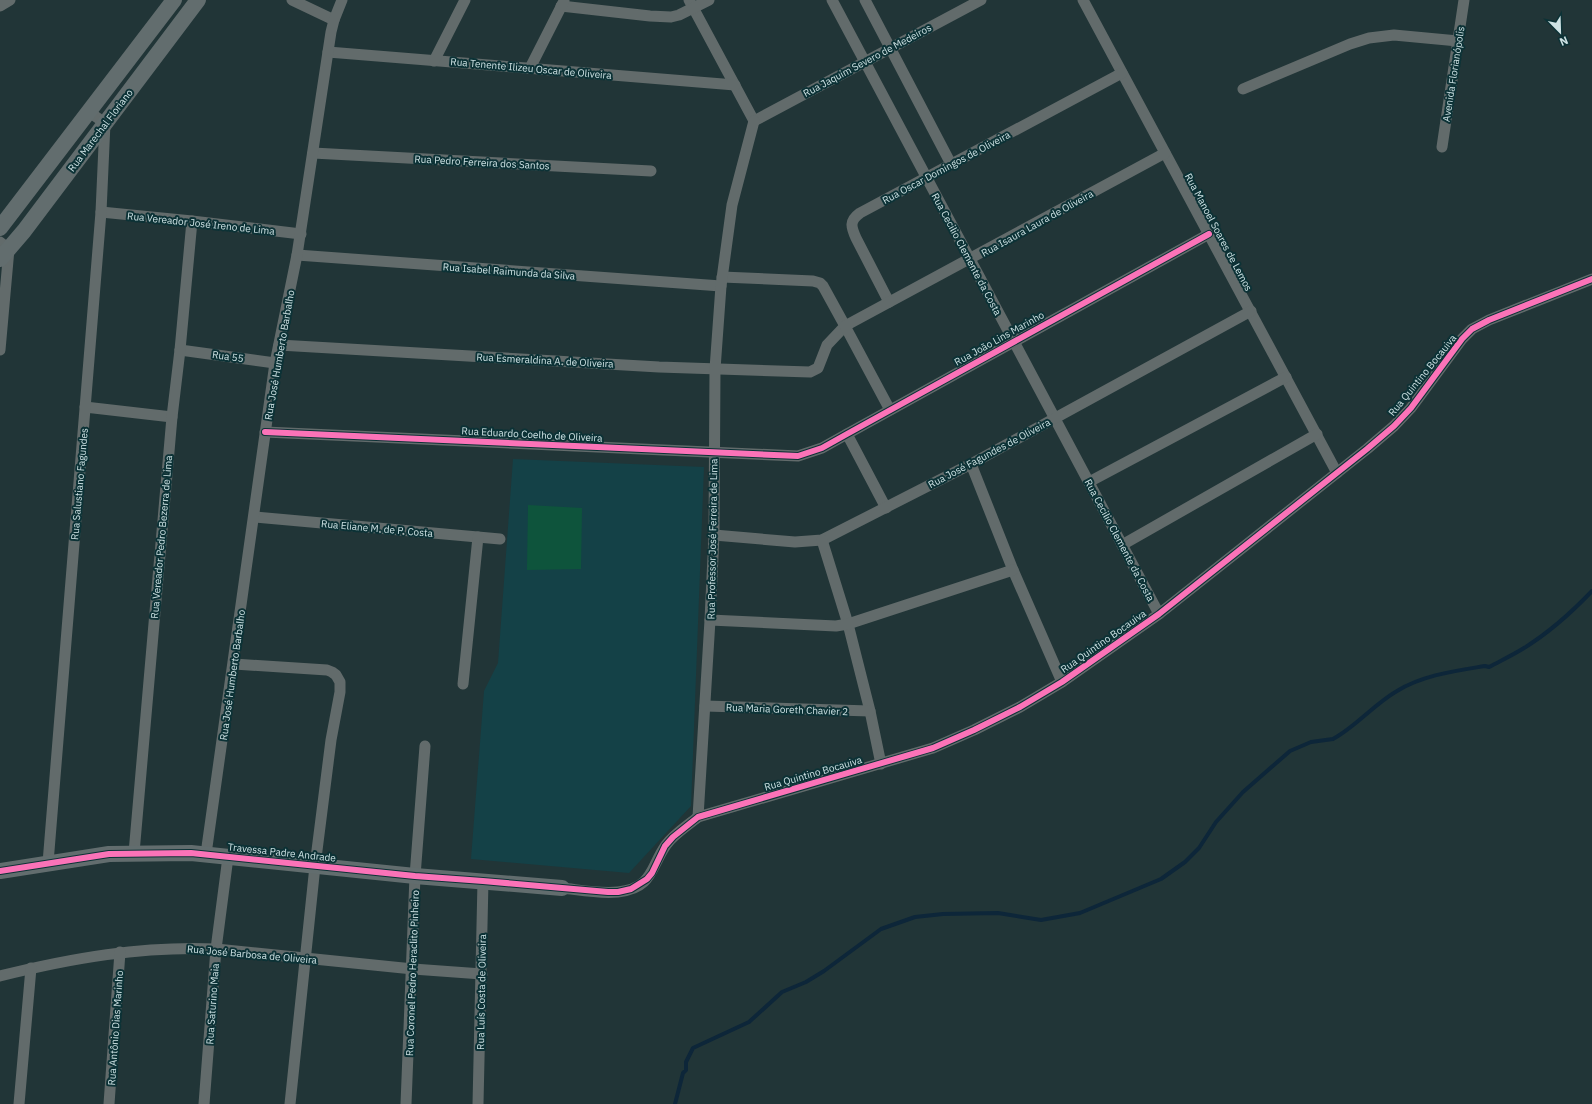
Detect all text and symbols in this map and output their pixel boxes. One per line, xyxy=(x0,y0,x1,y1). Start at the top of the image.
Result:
north arrow xyxy=(1540,12,1580,52)
street label: Rua Jaquim Severo de Medeiros xyxy=(801,21,934,100)
street label: Avenida Florianópolis xyxy=(1440,25,1467,123)
text: N xyxy=(1557,33,1570,49)
street label: Rua Tenente Ilizeu Oscar de Oliveira xyxy=(450,55,613,82)
street label: Rua Marechal Floriano xyxy=(65,86,136,174)
street label: Rua Oscar Domingos de Oliveira xyxy=(880,128,1013,207)
street label: Rua Pedro Ferreira dos Santos xyxy=(414,152,550,173)
street label: Rua Manoel Soares de Lemos xyxy=(1182,171,1255,293)
street label: Rua Isaura Laura de Oliveira xyxy=(979,187,1096,260)
street label: Rua Cecilio Clemente da Costa xyxy=(929,191,1005,318)
street label: Rua Vereador José Ireno de Lima xyxy=(127,209,276,238)
street label: Rua Isabel Raimunda da Silva xyxy=(442,260,576,283)
street label: Rua José Humberto Barbalho xyxy=(262,289,297,421)
street label: Rua João Lins Marinho xyxy=(952,308,1047,369)
street label: Rua Quintino Bocauiva xyxy=(1385,331,1460,419)
street label: Rua 55 xyxy=(211,348,245,365)
street label: Rua Esmeraldina A. de Oliveira xyxy=(476,350,615,371)
street label: Rua José Fagundes de Oliveira xyxy=(926,415,1053,491)
street label: Rua Eduardo Coelho de Oliveira xyxy=(461,424,603,445)
street label: Rua Salustiano Fagundes xyxy=(68,427,91,541)
street label: Rua Vereador Pedro Bezerra de Lima xyxy=(148,454,175,619)
street label: Rua Professor José Ferreira de Lima xyxy=(705,458,720,620)
street label: Rua Cecilio Clemente da Costa xyxy=(1082,477,1158,604)
street label: Rua Eliane M. de P. Costa xyxy=(321,517,434,540)
street label: Rua Quintino Bocauiva xyxy=(1058,607,1149,676)
street label: Rua José Humberto Barbalho xyxy=(217,609,248,741)
street label: Rua Maria Goreth Chavier 2 xyxy=(726,701,848,718)
street label: Rua Quintino Bocauiva xyxy=(763,753,864,794)
street label: Travessa Padre Andrade xyxy=(227,840,337,865)
street label: Rua Coronel Pedro Heraclito Pinheiro xyxy=(403,889,422,1056)
street label: Rua Luís Costa de Oliveira xyxy=(474,933,489,1050)
street label: Rua José Barbosa de Oliveira xyxy=(186,942,318,967)
street label: Rua Saturino Maia xyxy=(203,962,222,1045)
street label: Rua Antônio Dias Marinho xyxy=(105,970,126,1086)

